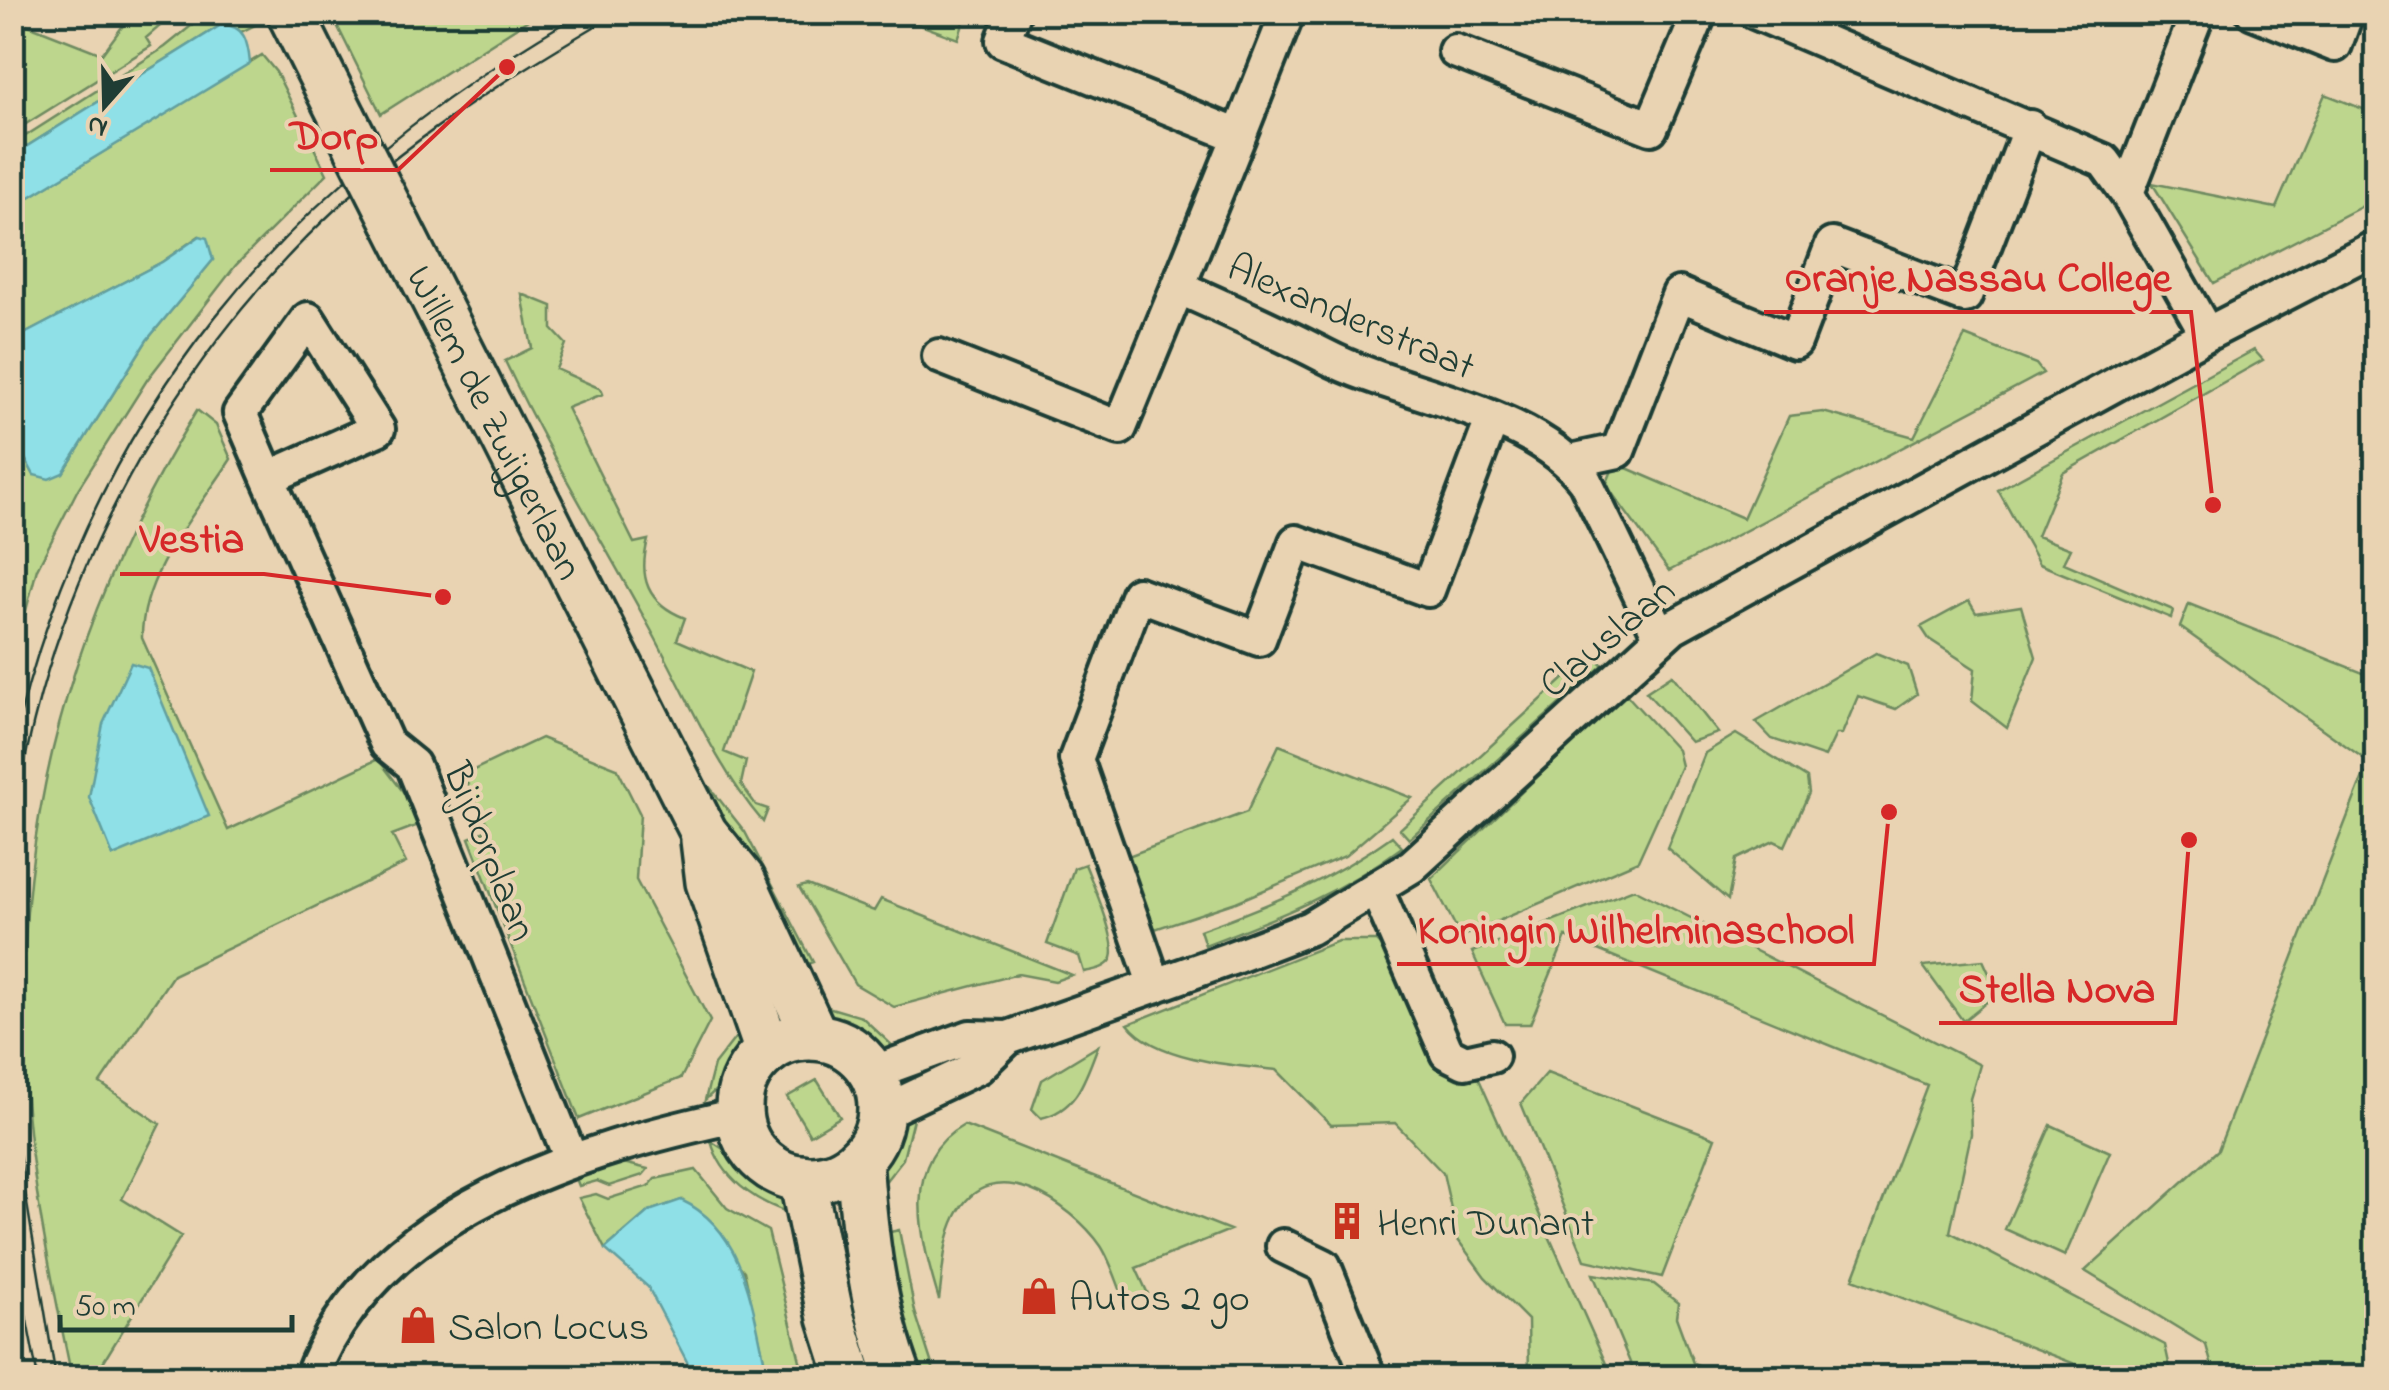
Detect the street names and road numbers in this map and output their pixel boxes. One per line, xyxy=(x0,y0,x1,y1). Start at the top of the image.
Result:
street label: Alexanderstraat xyxy=(1217,240,1483,398)
street label: Willem de Zwijgerlaan xyxy=(388,256,597,591)
street label: Clauslaan xyxy=(1527,564,1690,714)
street label: Bijdorplaan xyxy=(425,754,550,951)

